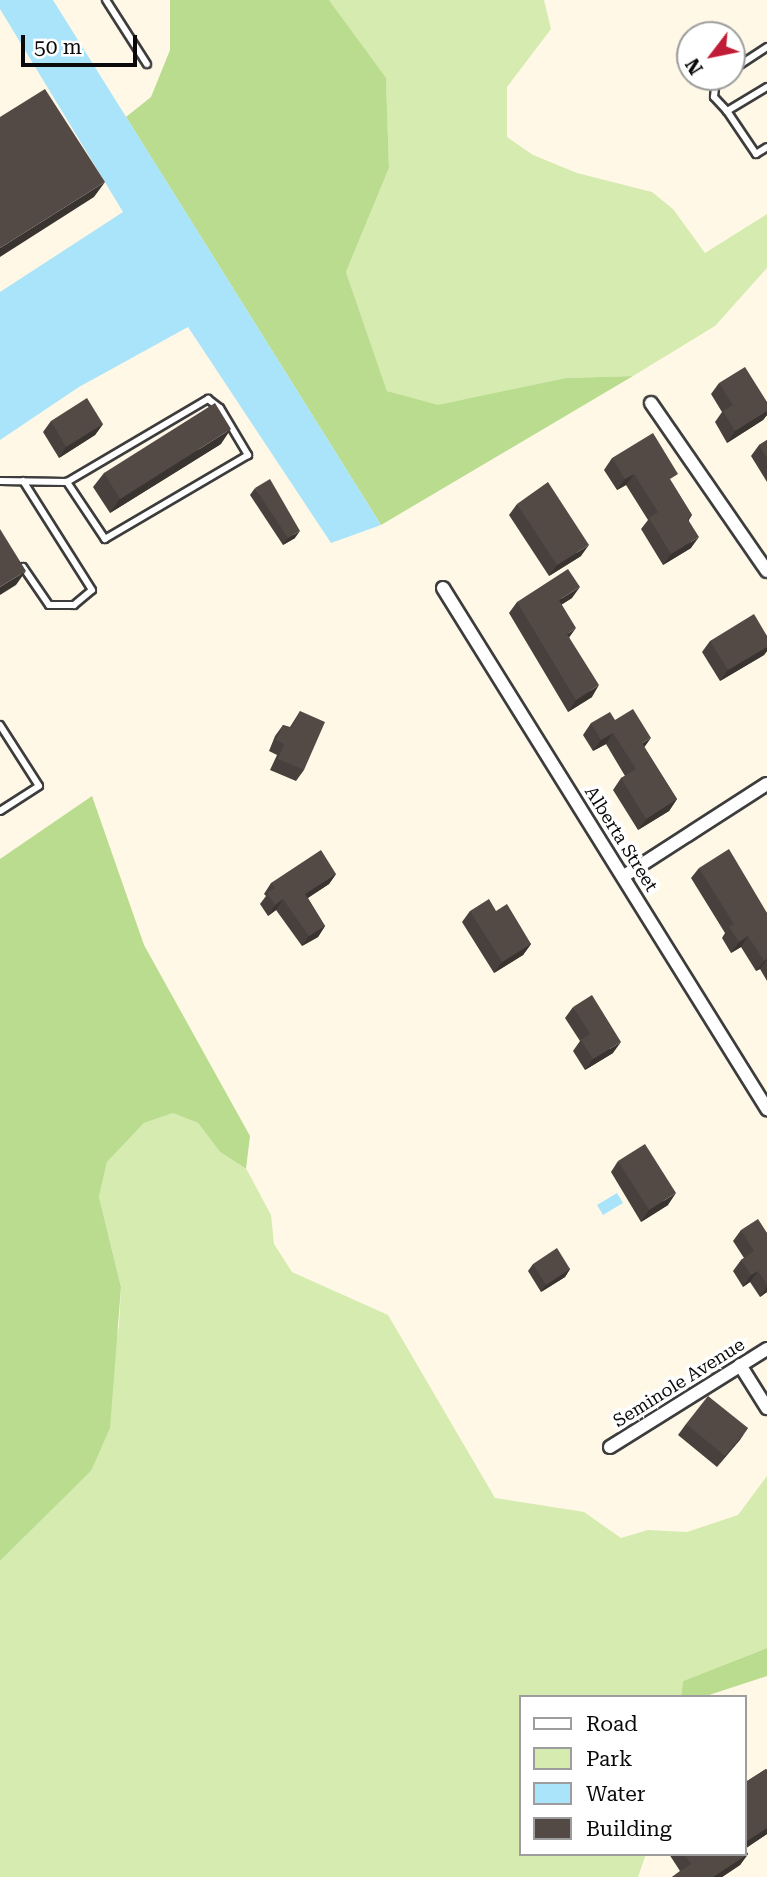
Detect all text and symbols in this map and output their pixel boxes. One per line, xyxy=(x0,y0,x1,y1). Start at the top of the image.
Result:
scale bar xyxy=(24,21,140,65)
north arrow xyxy=(676,21,746,91)
text: 50 m xyxy=(34,35,82,59)
text: N xyxy=(681,54,708,79)
street label: Alberta Street xyxy=(580,782,662,896)
street label: Seminole Avenue xyxy=(609,1334,749,1432)
legend xyxy=(518,1695,746,1856)
text: Road xyxy=(586,1712,638,1736)
text: Park xyxy=(586,1747,632,1771)
text: Water xyxy=(586,1782,645,1806)
text: Building xyxy=(586,1817,672,1841)

